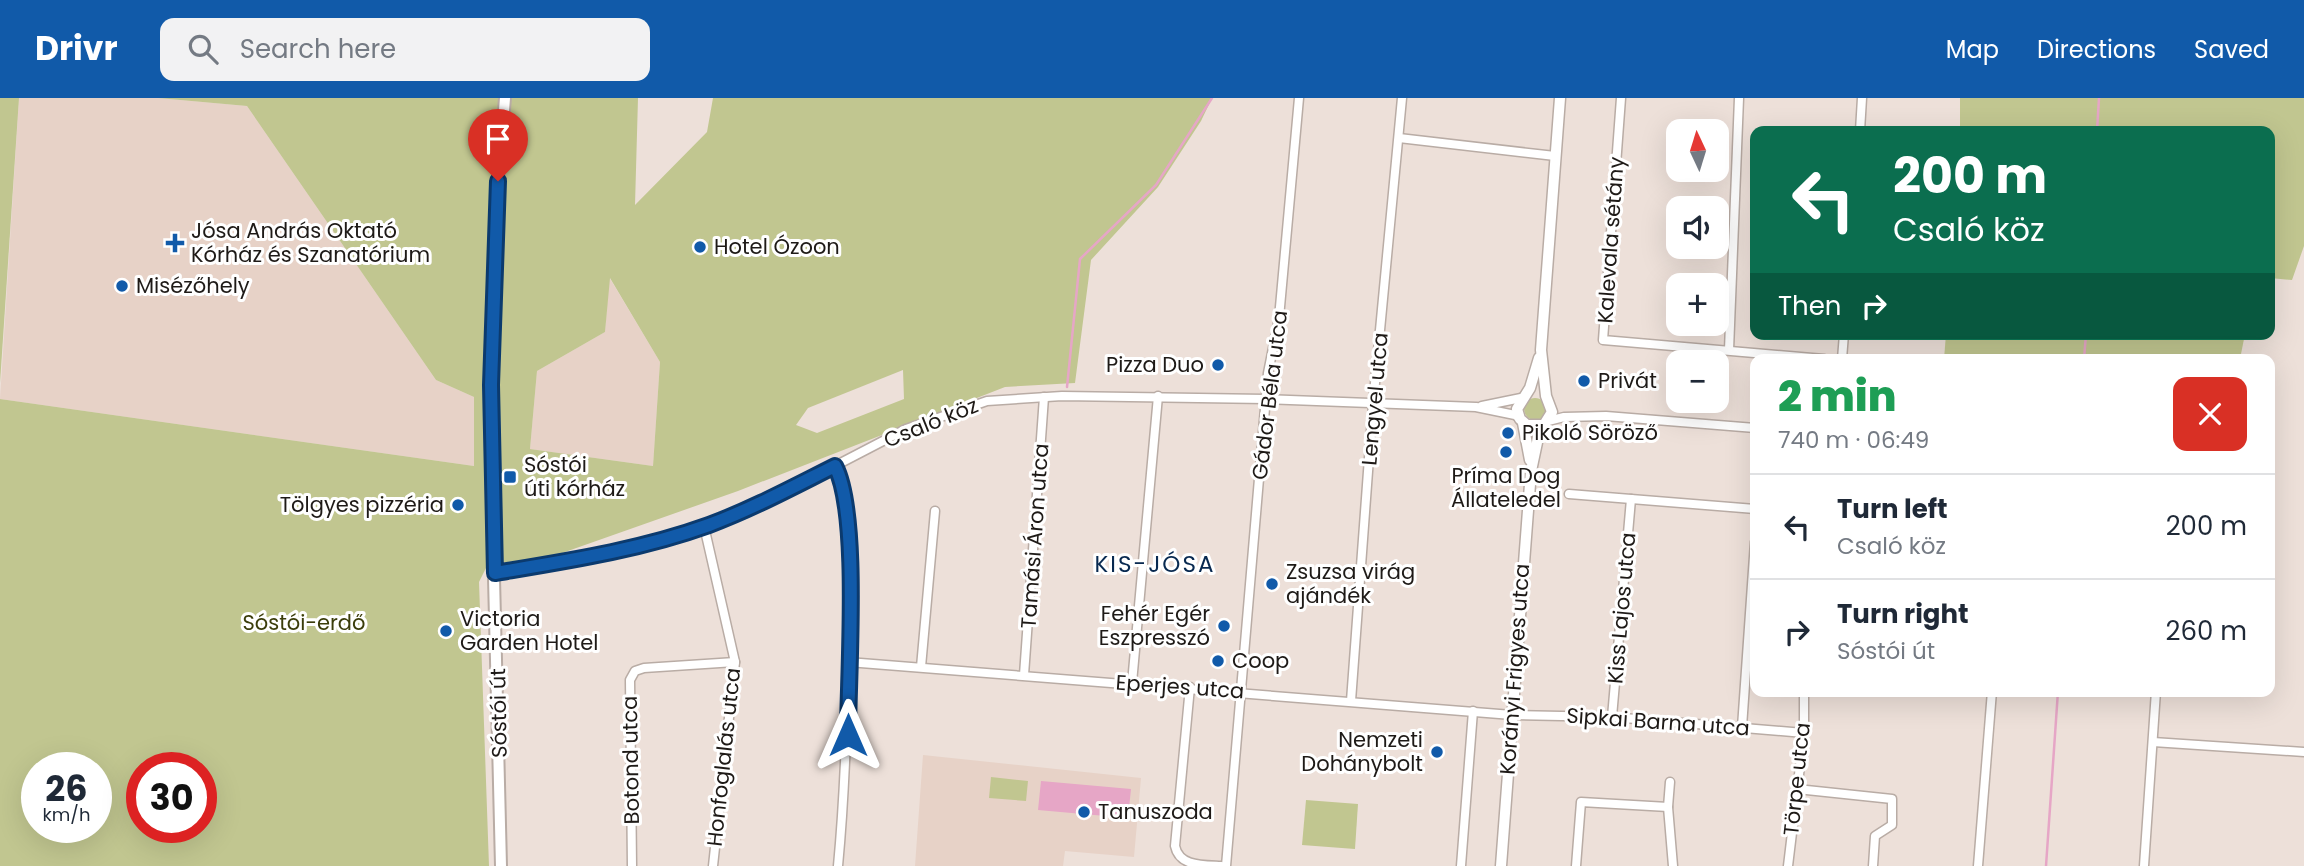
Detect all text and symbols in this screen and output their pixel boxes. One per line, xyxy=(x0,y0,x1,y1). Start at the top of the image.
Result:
search box xyxy=(160,18,650,81)
text: Drivr xyxy=(35,25,118,72)
icon: search xyxy=(184,30,222,68)
text: Search here xyxy=(240,31,396,67)
text: Map xyxy=(1946,33,1999,66)
text: Directions xyxy=(2037,33,2156,66)
text: Saved xyxy=(2194,33,2269,66)
pin xyxy=(468,109,528,181)
north arrow xyxy=(1666,119,1729,182)
map controls xyxy=(1666,119,1729,413)
icon: arrive xyxy=(479,120,517,158)
text: 200 m xyxy=(1893,142,2047,210)
icon: left xyxy=(1778,154,1869,245)
street label: Kalevala sétány xyxy=(1590,155,1631,324)
button: sound xyxy=(1666,196,1729,259)
text: Csaló köz xyxy=(1893,207,2044,252)
place label: Jósa András Oktató Kórház és Szanatórium xyxy=(191,216,430,269)
place label: Hotel Ózoon xyxy=(714,232,840,261)
marker: Jósa András Oktató Kórház és Szanatórium xyxy=(165,233,185,253)
marker: Hotel Ózoon xyxy=(692,239,708,255)
place label: Misézőhely xyxy=(136,271,250,300)
button: + xyxy=(1666,273,1729,336)
marker: Misézőhely xyxy=(114,278,130,294)
icon: right xyxy=(1855,287,1893,325)
text: Then xyxy=(1778,288,1841,324)
street label: Gádor Béla utca xyxy=(1245,309,1294,481)
street label: Lengyel utca xyxy=(1354,331,1395,467)
place label: Pizza Duo xyxy=(1106,350,1204,379)
button: − xyxy=(1666,350,1729,413)
marker: Pizza Duo xyxy=(1210,357,1226,373)
place label: Privát xyxy=(1598,366,1657,395)
text: 2 min xyxy=(1778,367,1896,426)
marker: Privát xyxy=(1576,373,1592,389)
button: close xyxy=(2173,377,2247,451)
street label: Csaló köz xyxy=(879,390,982,455)
place label: Pikoló Söröző xyxy=(1522,418,1658,447)
text: 740 m · 06:49 xyxy=(1778,424,1929,456)
marker: Pikoló Söröző xyxy=(1500,425,1516,441)
street label: Tamási Áron utca xyxy=(1014,442,1055,630)
marker: Príma Dog Állateledel xyxy=(1498,444,1514,460)
place label: Sóstói úti kórház xyxy=(524,450,625,503)
place label: Príma Dog Állateledel xyxy=(1451,461,1561,514)
marker: Sóstói úti kórház xyxy=(502,469,518,485)
place label: Tölgyes pizzéria xyxy=(280,490,444,519)
text: Turn left xyxy=(1837,491,1948,527)
marker: Tölgyes pizzéria xyxy=(450,497,466,513)
icon: left xyxy=(1778,508,1816,546)
text: 200 m xyxy=(2166,508,2247,544)
text: Csaló köz xyxy=(1837,530,1946,562)
street label: Kiss Lajos utca xyxy=(1600,531,1643,685)
district label: KIS-JÓSA xyxy=(1095,548,1215,580)
place label: Zsuzsa virág ajándék xyxy=(1286,557,1415,610)
street label: Korányi Frigyes utca xyxy=(1493,563,1536,775)
marker: Zsuzsa virág ajándék xyxy=(1264,576,1280,592)
text: Turn right xyxy=(1837,596,1969,632)
place label: Fehér Egér Eszpresszó xyxy=(1099,599,1210,652)
place label: Victoria Garden Hotel xyxy=(460,604,598,657)
park label: Sóstói-erdő xyxy=(242,608,366,637)
icon: right xyxy=(1778,613,1816,651)
text: 260 m xyxy=(2165,613,2247,649)
marker: Fehér Egér Eszpresszó xyxy=(1216,618,1232,634)
marker: Victoria Garden Hotel xyxy=(438,623,454,639)
text: Sóstói út xyxy=(1837,635,1935,667)
place label: Coop xyxy=(1232,646,1289,675)
marker: Coop xyxy=(1210,653,1226,669)
street label: Honfoglalás utca xyxy=(700,666,747,848)
street label: Sóstói út xyxy=(483,668,514,758)
street label: Eperjes utca xyxy=(1115,668,1245,705)
street label: Botond utca xyxy=(615,695,646,825)
position arrow xyxy=(811,698,885,772)
street label: Sipkai Barna utca xyxy=(1565,701,1751,742)
street label: Törpe utca xyxy=(1776,721,1817,837)
place label: Nemzeti Dohánybolt xyxy=(1301,725,1423,778)
marker: Nemzeti Dohánybolt xyxy=(1429,744,1445,760)
speed limit sign: 30 xyxy=(126,752,217,843)
text: 26 xyxy=(45,764,88,813)
place label: Tanuszoda xyxy=(1098,797,1213,826)
text: km/h xyxy=(43,802,90,827)
marker: Tanuszoda xyxy=(1076,804,1092,820)

